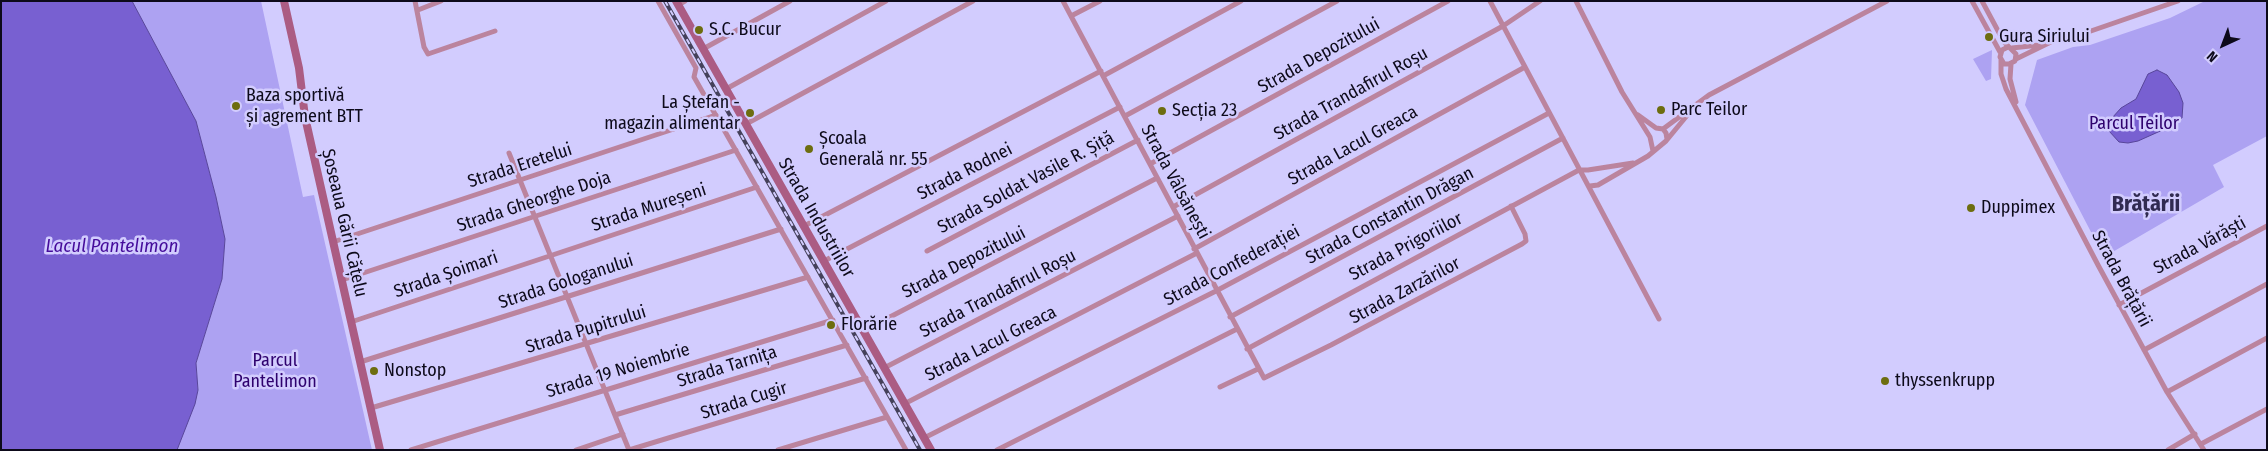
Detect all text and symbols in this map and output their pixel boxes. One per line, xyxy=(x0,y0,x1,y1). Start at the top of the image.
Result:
street label: Strada Depozitului xyxy=(1254,14,1384,98)
place label: S.C. Bucur xyxy=(709,19,781,41)
north arrow xyxy=(2198,20,2248,70)
marker: S.C. Bucur xyxy=(693,24,705,36)
place label: Gura Siriului xyxy=(1999,26,2090,48)
marker: Gura Siriului xyxy=(1983,31,1995,43)
street label: Strada Trandafirul Roșu xyxy=(1270,43,1432,145)
text: N xyxy=(2204,47,2221,65)
place label: Baza sportivă și agrement BTT xyxy=(246,85,363,128)
place label: La Ștefan - magazin alimentar xyxy=(604,92,740,134)
place label: Parc Teilor xyxy=(1671,99,1747,121)
marker: Baza sportivă și agrement BTT xyxy=(230,100,242,112)
place label: Secția 23 xyxy=(1172,100,1237,122)
street label: Strada Lacul Greaca xyxy=(1285,101,1421,191)
marker: Parc Teilor xyxy=(1655,104,1667,116)
marker: Secția 23 xyxy=(1156,105,1168,117)
marker: La Ștefan - magazin alimentar xyxy=(744,107,756,119)
park label: Parcul Teilor xyxy=(2089,113,2179,135)
street label: Strada Vâlsănești xyxy=(1136,121,1214,243)
street label: Strada Soldat Vasile R. Șiță xyxy=(934,127,1118,239)
place label: Școala Generală nr. 55 xyxy=(819,128,927,170)
street label: Strada Eretelui xyxy=(465,139,575,193)
street label: Strada Rodnei xyxy=(914,139,1016,205)
marker: Școala Generală nr. 55 xyxy=(803,143,815,155)
street label: Șoseaua Gării Cățelu xyxy=(316,147,372,299)
street label: Strada Industriilor xyxy=(773,154,859,282)
street label: Strada Constantin Drăgan xyxy=(1302,163,1478,269)
street label: Strada Gheorghe Doja xyxy=(454,167,614,237)
street label: Strada Mureșeni xyxy=(589,179,709,237)
district label: Brățării xyxy=(2112,192,2180,218)
place label: Duppimex xyxy=(1981,197,2055,219)
marker: Duppimex xyxy=(1965,202,1977,214)
street label: Strada Prigoriilor xyxy=(1346,208,1466,286)
street label: Strada Vărăști xyxy=(2150,213,2250,279)
street label: Strada Confederației xyxy=(1160,221,1304,311)
street label: Strada Depozitului xyxy=(899,223,1029,303)
street label: Strada Brățării xyxy=(2086,227,2156,331)
water label: Lacul Pantelimon xyxy=(46,236,178,258)
street label: Strada Trandafirul Roșu xyxy=(916,245,1080,343)
street label: Strada Șoimari xyxy=(391,247,501,303)
street label: Strada Gologanului xyxy=(496,250,636,314)
street label: Strada Zarzărilor xyxy=(1346,253,1464,329)
street label: Strada Pupitrului xyxy=(523,301,649,359)
street label: Strada Lacul Greaca xyxy=(922,302,1060,386)
place label: Florărie xyxy=(841,314,897,336)
marker: Florărie xyxy=(825,319,837,331)
street label: Strada 19 Noiembrie xyxy=(544,339,692,403)
street label: Strada Tarnița xyxy=(674,342,780,392)
park label: Parcul Pantelimon xyxy=(233,350,317,392)
place label: Nonstop xyxy=(384,360,446,382)
marker: Nonstop xyxy=(368,365,380,377)
place label: thyssenkrupp xyxy=(1895,370,1995,392)
marker: thyssenkrupp xyxy=(1879,375,1891,387)
street label: Strada Cugir xyxy=(698,378,790,424)

